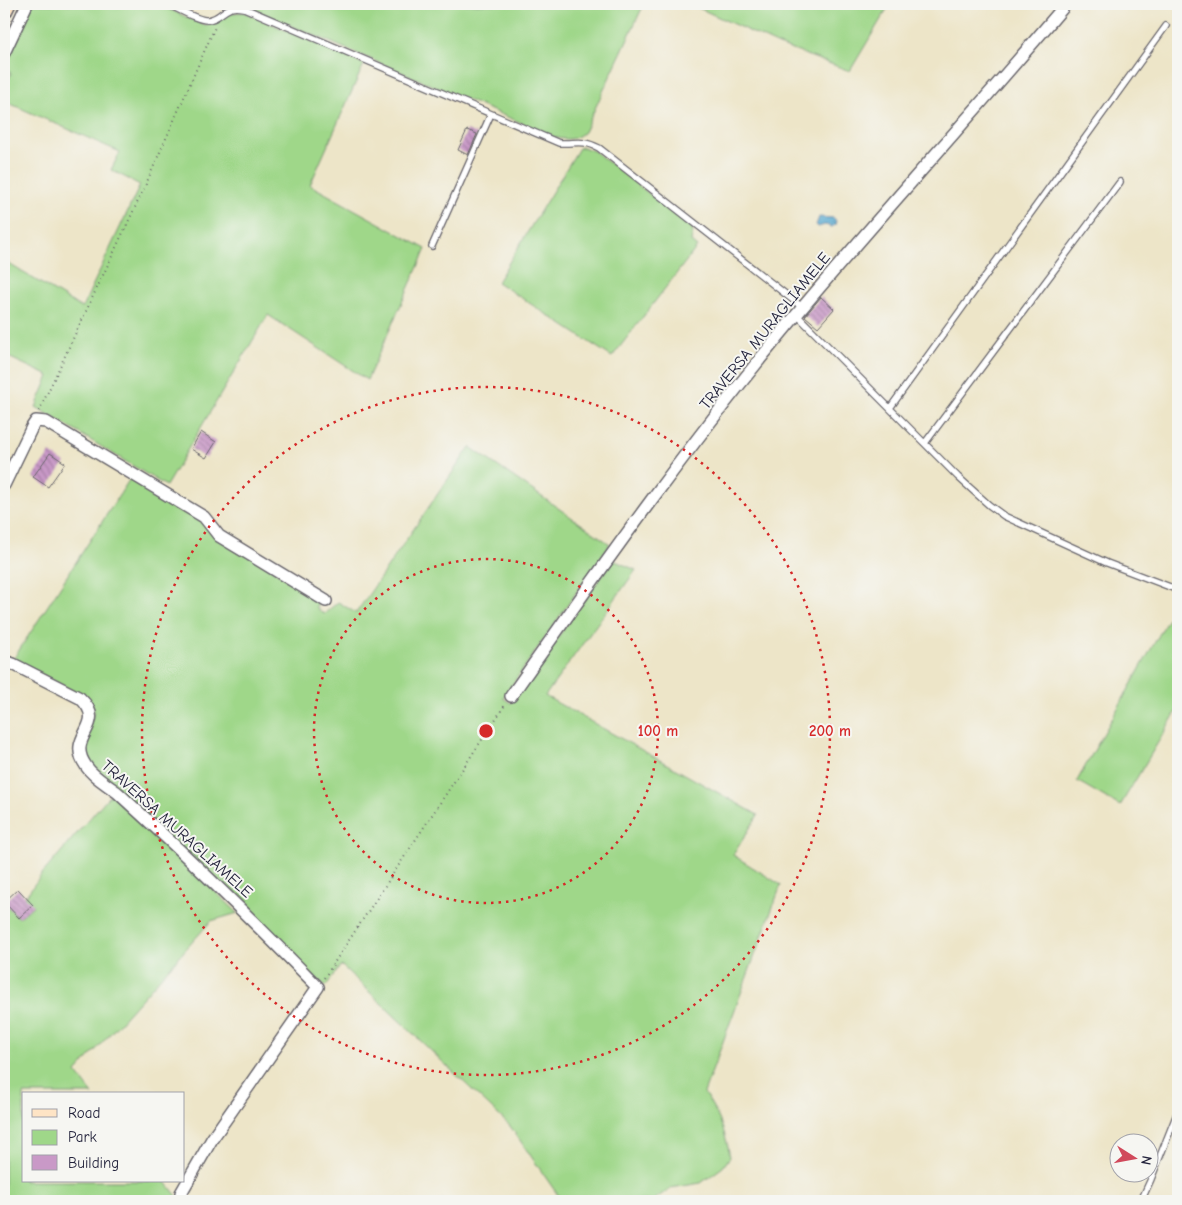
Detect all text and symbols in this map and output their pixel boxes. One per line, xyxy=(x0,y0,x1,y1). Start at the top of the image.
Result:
street label: TRAVERSA MURAGLIAMELE xyxy=(696,249,834,413)
centre of rings xyxy=(477,722,495,740)
text: 100 m xyxy=(638,722,678,740)
text: 200 m xyxy=(809,722,851,740)
street label: TRAVERSA MURAGLIAMELE xyxy=(98,757,256,902)
legend xyxy=(22,1092,185,1182)
text: Road xyxy=(68,1104,100,1122)
text: Park xyxy=(68,1128,97,1146)
north arrow xyxy=(1110,1132,1160,1182)
text: Building xyxy=(68,1154,119,1172)
text: N xyxy=(1137,1154,1155,1166)

